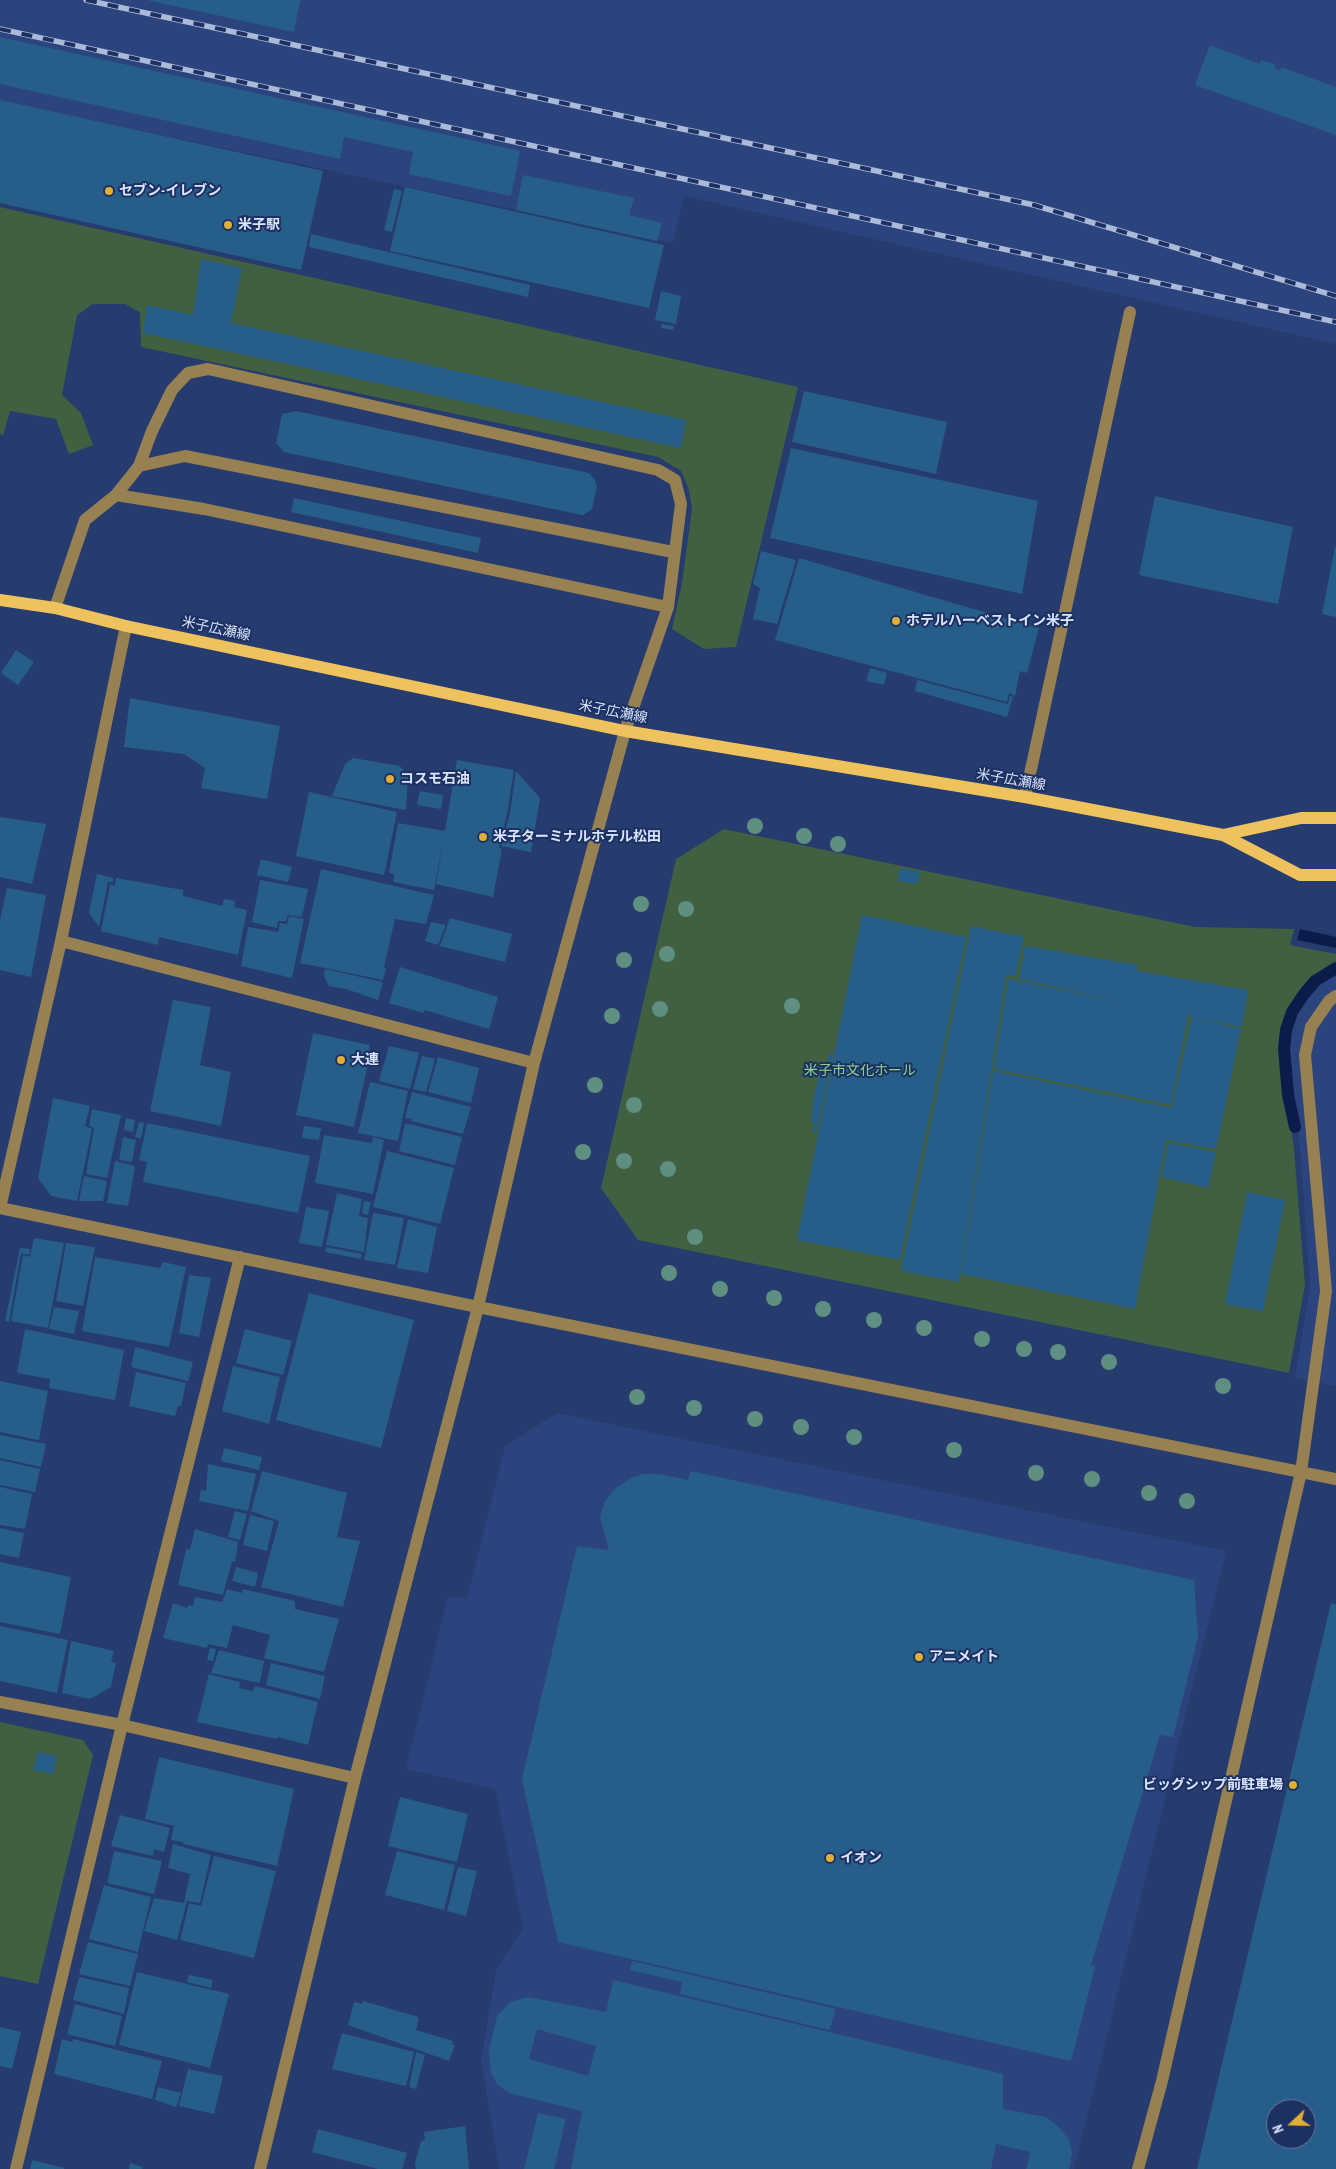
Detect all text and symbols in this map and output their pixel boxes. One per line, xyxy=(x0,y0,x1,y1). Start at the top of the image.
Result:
place label: セブン-イレブン xyxy=(119,183,221,199)
marker: セブン-イレブン xyxy=(103,185,115,197)
place label: 米子駅 xyxy=(238,217,280,233)
marker: 米子駅 xyxy=(222,219,234,231)
place label: ホテルハーベストイン米子 xyxy=(906,613,1074,629)
street label: 米子広瀬線 xyxy=(180,614,252,644)
marker: ホテルハーベストイン米子 xyxy=(890,615,902,627)
street label: 米子広瀬線 xyxy=(577,697,649,727)
street label: 米子広瀬線 xyxy=(975,766,1047,794)
place label: コスモ石油 xyxy=(400,771,470,787)
marker: コスモ石油 xyxy=(384,773,396,785)
place label: 米子ターミナルホテル松田 xyxy=(493,829,661,845)
marker: 米子ターミナルホテル松田 xyxy=(477,831,489,843)
place label: 大連 xyxy=(351,1052,379,1068)
marker: 大連 xyxy=(335,1054,347,1066)
park label: 米子市文化ホール xyxy=(804,1063,916,1079)
place label: アニメイト xyxy=(929,1649,999,1665)
marker: アニメイト xyxy=(913,1651,925,1663)
place label: ビッグシップ前駐車場 xyxy=(1143,1777,1283,1793)
marker: ビッグシップ前駐車場 xyxy=(1287,1779,1299,1791)
place label: イオン xyxy=(840,1850,882,1866)
marker: イオン xyxy=(824,1852,836,1864)
north arrow xyxy=(1266,2099,1316,2149)
text: N xyxy=(1268,2122,1288,2136)

